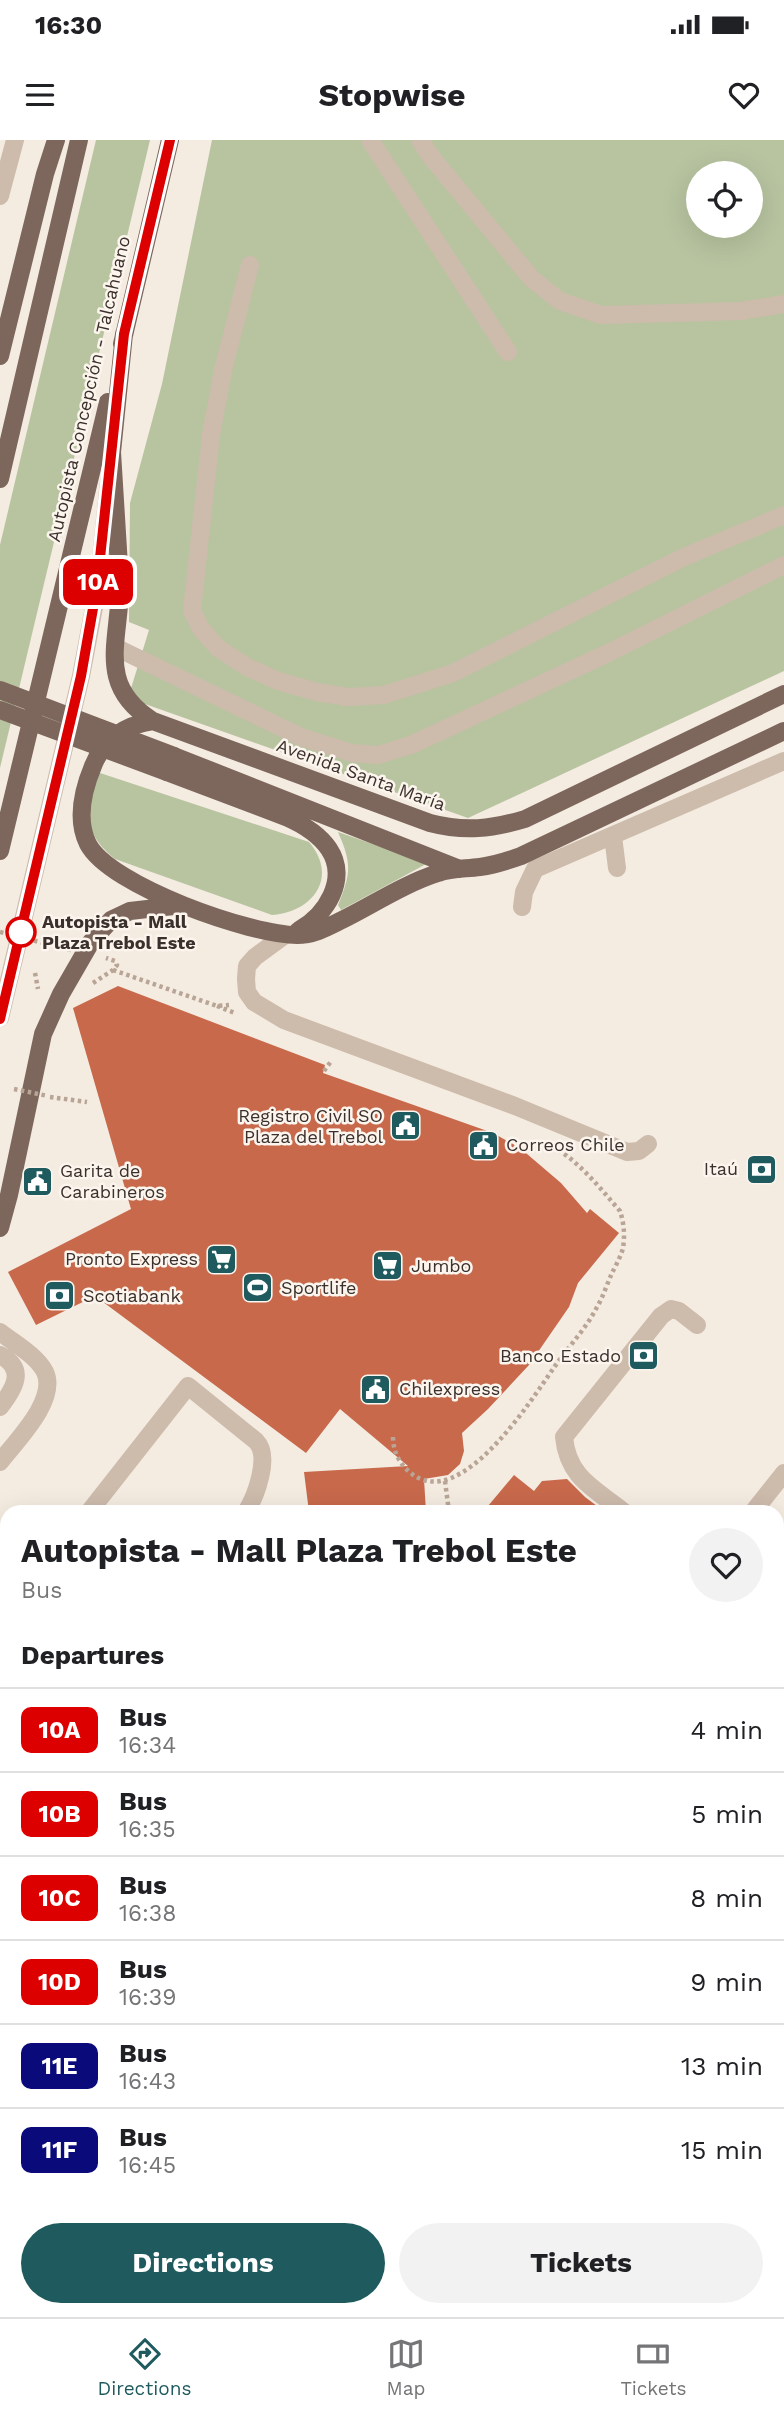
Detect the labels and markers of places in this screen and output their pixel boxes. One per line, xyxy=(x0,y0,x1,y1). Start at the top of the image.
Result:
place label: Autopista - Mall Plaza Trebol Este xyxy=(42,911,196,953)
marker: Autopista - Mall Plaza Trebol Este xyxy=(6,917,36,947)
place label: Registro Civil SO Plaza del Trebol xyxy=(238,1105,383,1147)
public building icon: Registro Civil SO Plaza del Trebol xyxy=(389,1109,423,1143)
public building icon: Correos Chile xyxy=(466,1128,500,1162)
place label: Correos Chile xyxy=(506,1134,625,1155)
bank icon: Itaú xyxy=(744,1152,778,1186)
place label: Itaú xyxy=(704,1158,738,1179)
place label: Garita de Carabineros xyxy=(60,1160,165,1202)
public building icon: Garita de Carabineros xyxy=(20,1164,54,1198)
supermarket icon: Pronto Express xyxy=(204,1242,238,1276)
place label: Pronto Express xyxy=(65,1248,198,1269)
supermarket icon: Jumbo xyxy=(371,1249,405,1283)
place label: Jumbo xyxy=(411,1255,471,1276)
sports icon: Sportlife xyxy=(241,1271,275,1305)
place label: Sportlife xyxy=(281,1277,356,1298)
bank icon: Scotiabank xyxy=(43,1279,77,1313)
place label: Scotiabank xyxy=(83,1285,181,1306)
bank icon: Banco Estado xyxy=(627,1339,661,1373)
place label: Banco Estado xyxy=(500,1345,621,1366)
public building icon: Chilexpress xyxy=(359,1372,393,1406)
place label: Chilexpress xyxy=(399,1378,500,1399)

